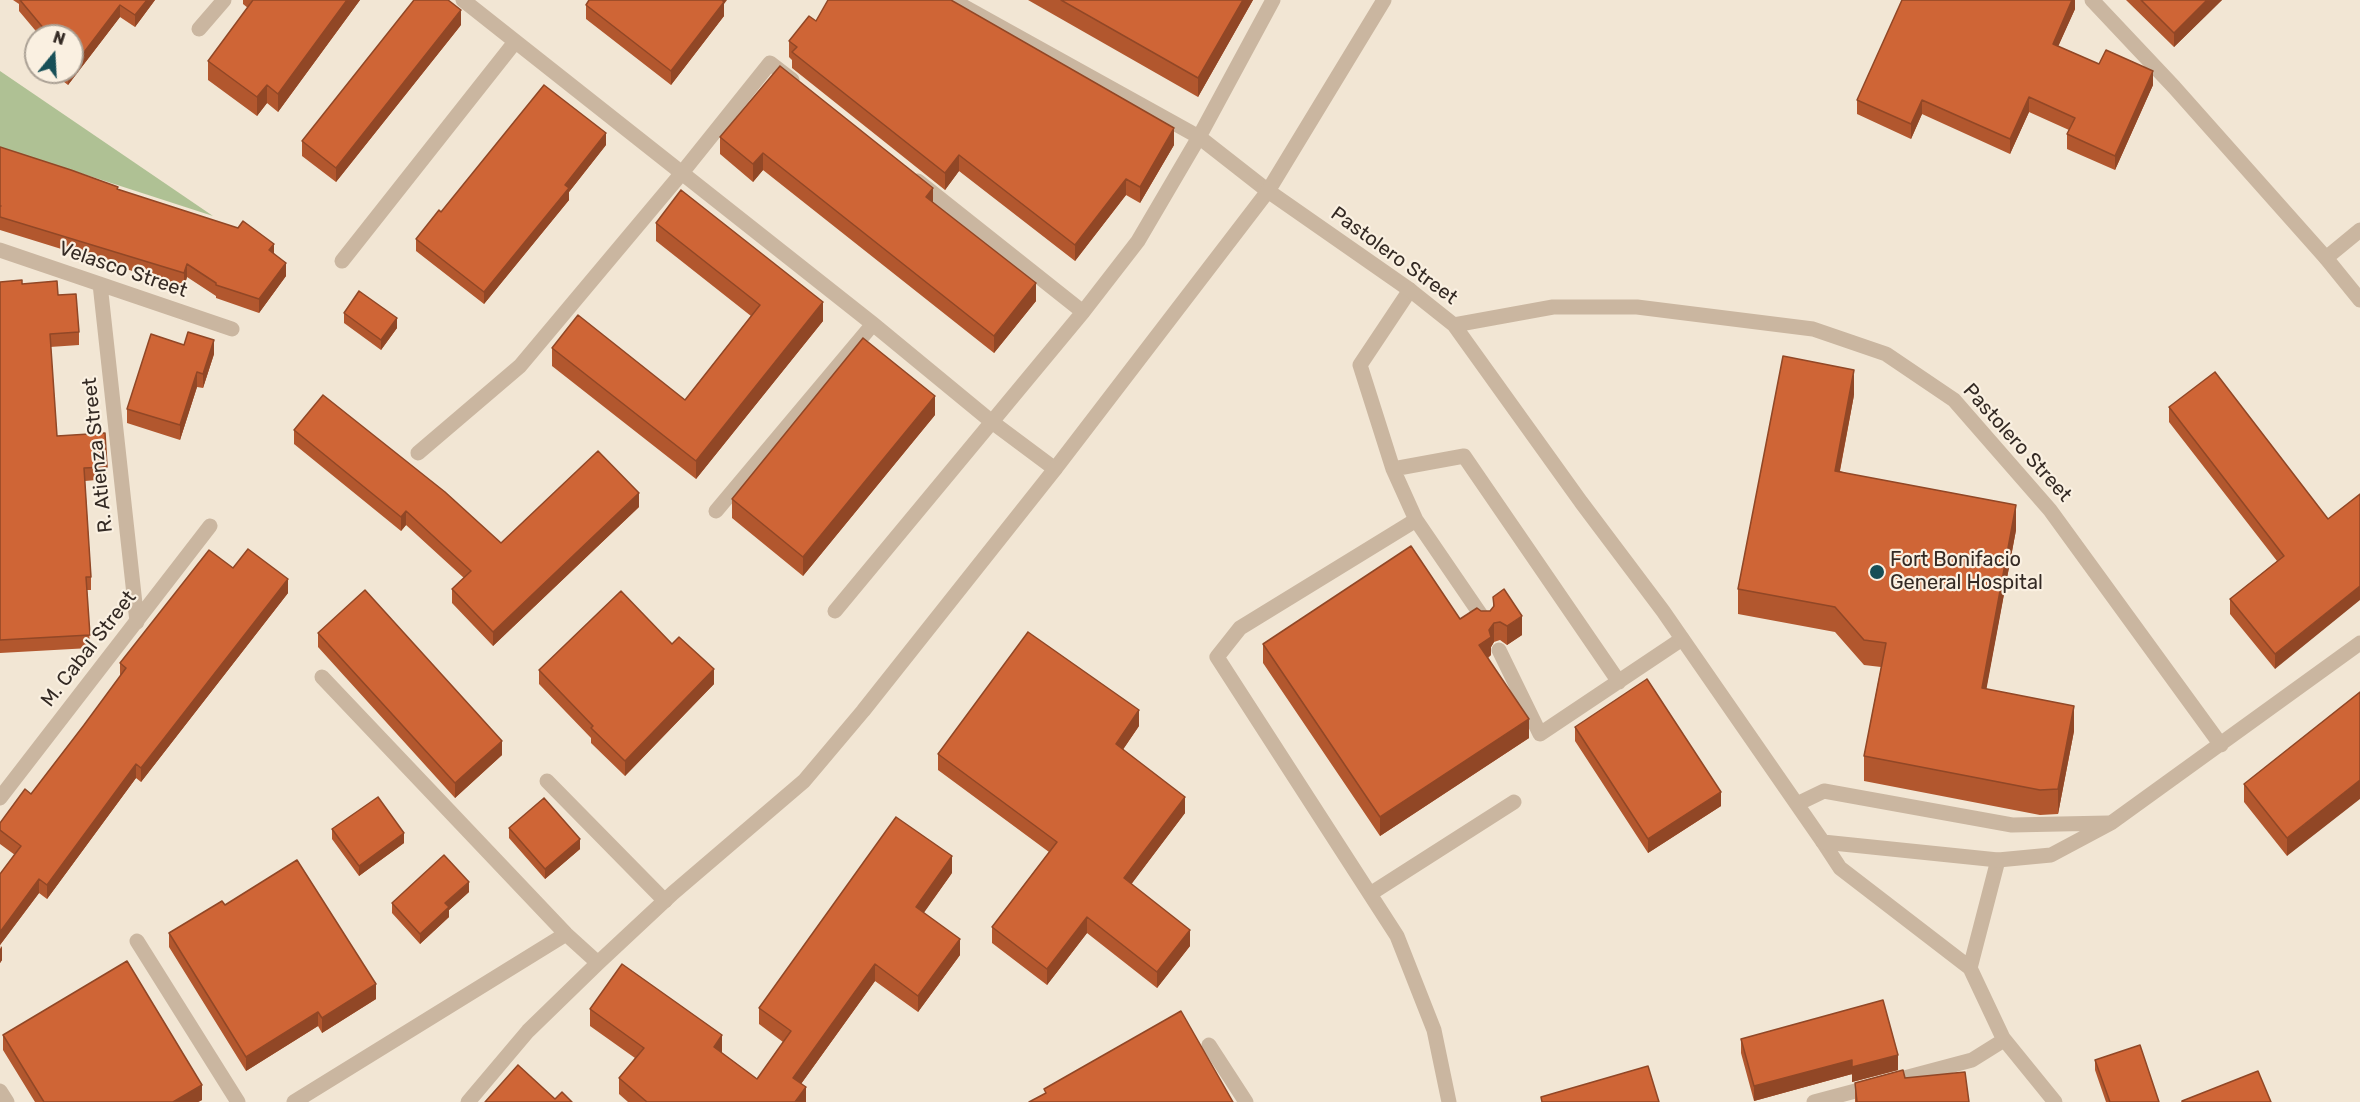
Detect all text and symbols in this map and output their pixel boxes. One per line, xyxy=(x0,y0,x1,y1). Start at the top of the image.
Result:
north arrow xyxy=(24,24,84,84)
text: N xyxy=(51,27,68,49)
street label: Pastolero Street xyxy=(1326,202,1462,310)
street label: Velasco Street xyxy=(55,237,191,303)
street label: R. Atienza Street xyxy=(78,376,118,534)
street label: Pastolero Street xyxy=(1958,379,2076,507)
place label: Fort Bonifacio General Hospital xyxy=(1890,548,2043,595)
marker: Fort Bonifacio General Hospital xyxy=(1868,563,1886,581)
street label: M. Cabal Street xyxy=(36,586,142,712)

